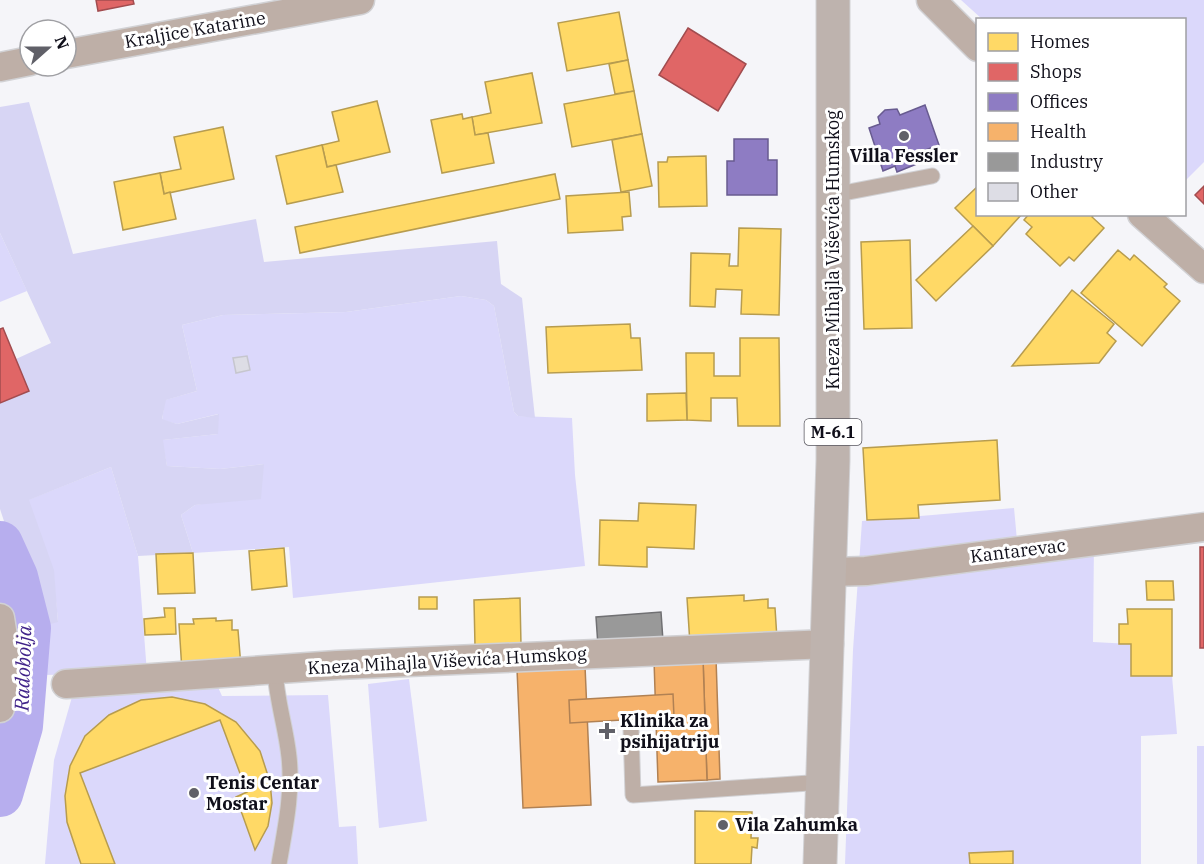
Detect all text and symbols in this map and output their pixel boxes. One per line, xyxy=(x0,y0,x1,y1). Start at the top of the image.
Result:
street label: Kraljice Katarine xyxy=(123,6,267,53)
north arrow xyxy=(18,18,78,78)
legend xyxy=(976,18,1186,216)
text: Homes xyxy=(1030,30,1090,53)
text: N xyxy=(50,33,74,52)
text: Shops xyxy=(1030,60,1082,83)
text: Offices xyxy=(1030,90,1088,113)
street label: Kneza Mihajla Viševića Humskog xyxy=(821,110,844,390)
text: Health xyxy=(1030,120,1087,143)
marker: Villa Fessler xyxy=(897,129,911,143)
place label: Villa Fessler xyxy=(850,144,958,167)
text: Industry xyxy=(1030,150,1103,173)
text: Other xyxy=(1030,180,1078,203)
road number: M-6.1 xyxy=(804,419,862,445)
street label: Kantarevac xyxy=(969,533,1067,568)
water label: Radobolja xyxy=(7,624,37,712)
street label: Kneza Mihajla Viševića Humskog xyxy=(307,642,587,679)
place label: Klinika za psihijatriju xyxy=(620,709,720,753)
marker: Klinika za psihijatriju xyxy=(598,722,616,740)
place label: Tenis Centar Mostar xyxy=(206,771,319,815)
marker: Tenis Centar Mostar xyxy=(187,786,201,800)
place label: Vila Zahumka xyxy=(735,813,858,836)
marker: Vila Zahumka xyxy=(716,818,730,832)

